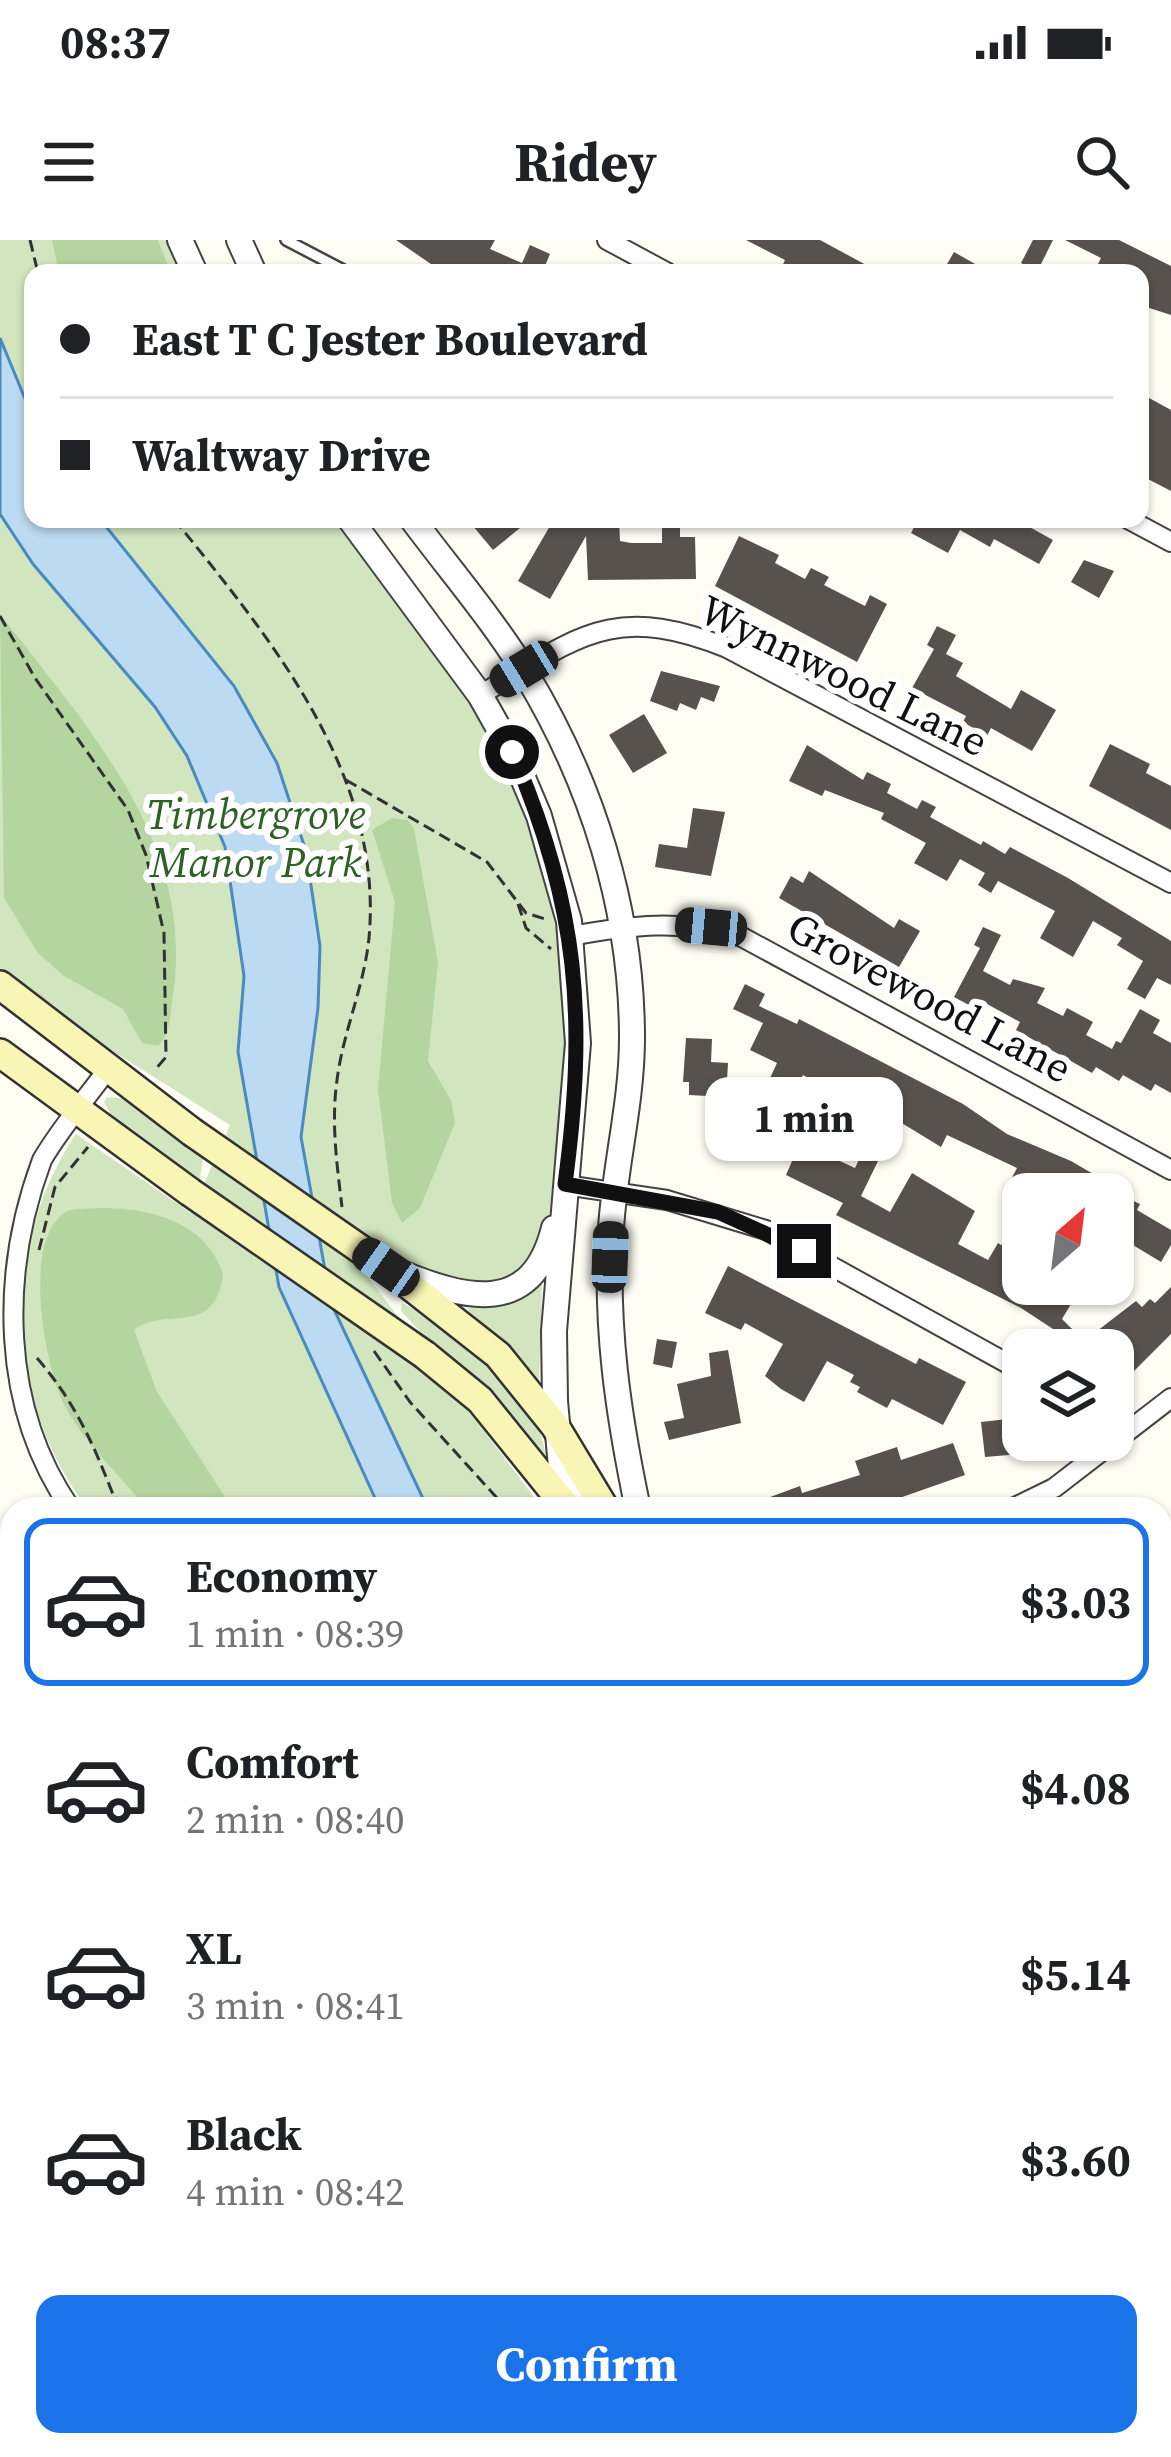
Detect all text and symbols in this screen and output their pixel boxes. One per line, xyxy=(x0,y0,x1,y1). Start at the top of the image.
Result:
text: 08:37 xyxy=(60,11,171,73)
text: Ridey xyxy=(514,125,657,199)
icon: menu xyxy=(36,129,102,195)
icon: search xyxy=(1069,129,1135,195)
text: East T C Jester Boulevard xyxy=(132,308,648,370)
text: Waltway Drive xyxy=(132,424,431,486)
street label: Wynnwood Lane xyxy=(690,580,998,770)
car xyxy=(484,635,564,703)
route start xyxy=(485,725,539,779)
park label: Timbergrove Manor Park xyxy=(146,785,366,891)
street label: Grovewood Lane xyxy=(778,898,1082,1096)
car xyxy=(674,906,748,948)
callout: 1 min xyxy=(705,1077,903,1161)
text: 1 min xyxy=(753,1092,855,1145)
north arrow xyxy=(1002,1173,1134,1305)
map controls xyxy=(1002,1173,1134,1461)
car xyxy=(591,1220,629,1294)
route end xyxy=(777,1224,831,1278)
car xyxy=(346,1232,426,1302)
button: layers xyxy=(1002,1329,1134,1461)
text: Economy xyxy=(186,1545,377,1607)
icon: car xyxy=(42,1548,150,1656)
text: $3.03 xyxy=(1020,1571,1131,1633)
text: 1 min · 08:39 xyxy=(186,1607,405,1660)
text: Comfort xyxy=(186,1731,359,1793)
icon: car xyxy=(42,1734,150,1842)
text: $4.08 xyxy=(1020,1757,1131,1819)
text: 2 min · 08:40 xyxy=(186,1793,405,1846)
text: XL xyxy=(186,1917,242,1979)
icon: car xyxy=(42,1920,150,2028)
text: $5.14 xyxy=(1020,1943,1131,2005)
text: 3 min · 08:41 xyxy=(186,1979,405,2032)
text: Black xyxy=(186,2103,302,2165)
icon: car xyxy=(42,2106,150,2214)
text: $3.60 xyxy=(1020,2129,1131,2191)
text: 4 min · 08:42 xyxy=(186,2165,405,2218)
button: Confirm xyxy=(36,2295,1137,2433)

